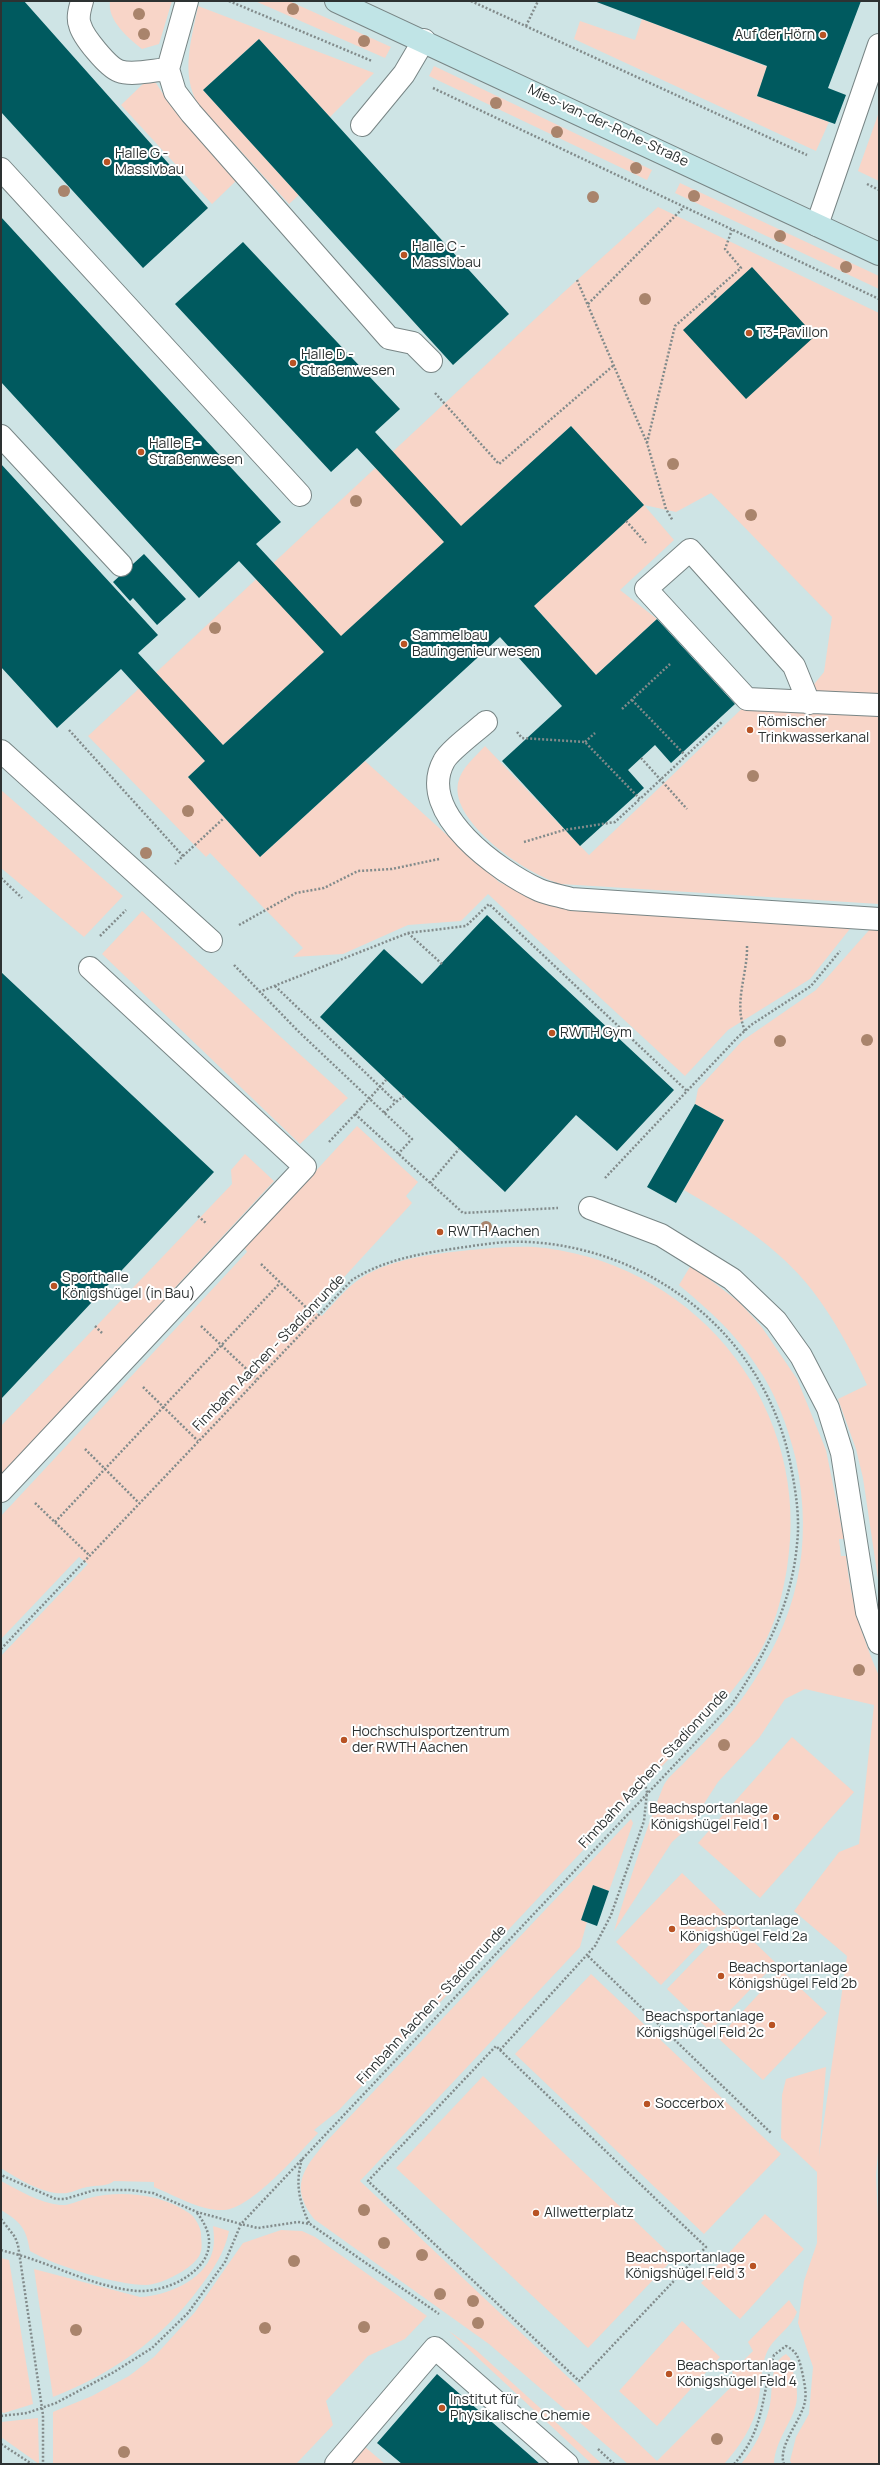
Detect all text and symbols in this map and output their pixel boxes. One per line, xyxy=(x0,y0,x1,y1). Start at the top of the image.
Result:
place label: Auf der Hörn xyxy=(735,27,815,43)
marker: Auf der Hörn xyxy=(818,30,828,40)
street label: Mies-van-der-Rohe-Straße xyxy=(525,81,691,171)
place label: Halle G - Massivbau xyxy=(115,146,184,178)
marker: Halle G - Massivbau xyxy=(102,157,112,167)
place label: Halle C - Massivbau xyxy=(412,239,481,272)
marker: Halle C - Massivbau xyxy=(399,250,409,260)
place label: T3-Pavillon xyxy=(757,325,828,341)
marker: T3-Pavillon xyxy=(744,328,754,338)
place label: Halle D - Straßenwesen xyxy=(301,347,395,380)
marker: Halle D - Straßenwesen xyxy=(288,358,298,368)
place label: Halle E - Straßenwesen xyxy=(149,436,243,468)
marker: Halle E - Straßenwesen xyxy=(136,447,146,457)
place label: Sammelbau Bauingenieurwesen xyxy=(412,628,540,660)
marker: Sammelbau Bauingenieurwesen xyxy=(399,639,409,649)
place label: Römischer Trinkwasserkanal xyxy=(758,714,869,746)
marker: Römischer Trinkwasserkanal xyxy=(745,725,755,735)
place label: RWTH Gym xyxy=(560,1025,632,1041)
marker: RWTH Gym xyxy=(547,1028,557,1038)
place label: RWTH Aachen xyxy=(448,1224,540,1240)
marker: RWTH Aachen xyxy=(435,1227,445,1237)
place label: Sporthalle Königshügel (in Bau) xyxy=(62,1270,195,1302)
street label: Finnbahn Aachen - Stadionrunde xyxy=(190,1271,348,1435)
marker: Sporthalle Königshügel (in Bau) xyxy=(49,1281,59,1291)
street label: Finnbahn Aachen - Stadionrunde xyxy=(576,1686,732,1852)
place label: Hochschulsportzentrum der RWTH Aachen xyxy=(352,1724,509,1756)
marker: Hochschulsportzentrum der RWTH Aachen xyxy=(339,1735,349,1745)
place label: Beachsportanlage Königshügel Feld 1 xyxy=(649,1801,768,1834)
marker: Beachsportanlage Königshügel Feld 1 xyxy=(771,1812,781,1822)
place label: Beachsportanlage Königshügel Feld 2a xyxy=(680,1913,808,1946)
street label: Finnbahn Aachen - Stadionrunde xyxy=(354,1922,510,2088)
marker: Beachsportanlage Königshügel Feld 2a xyxy=(667,1924,677,1934)
place label: Beachsportanlage Königshügel Feld 2b xyxy=(729,1960,857,1992)
marker: Beachsportanlage Königshügel Feld 2b xyxy=(716,1971,726,1981)
place label: Beachsportanlage Königshügel Feld 2c xyxy=(636,2009,764,2042)
marker: Beachsportanlage Königshügel Feld 2c xyxy=(767,2020,777,2030)
place label: Soccerbox xyxy=(655,2096,724,2112)
marker: Soccerbox xyxy=(642,2099,652,2109)
place label: Allwetterplatz xyxy=(544,2205,634,2221)
marker: Allwetterplatz xyxy=(531,2208,541,2218)
place label: Beachsportanlage Königshügel Feld 3 xyxy=(625,2250,745,2282)
marker: Beachsportanlage Königshügel Feld 3 xyxy=(748,2261,758,2271)
place label: Beachsportanlage Königshügel Feld 4 xyxy=(677,2358,797,2390)
marker: Beachsportanlage Königshügel Feld 4 xyxy=(664,2369,674,2379)
place label: Institut für Physikalische Chemie xyxy=(450,2392,590,2424)
marker: Institut für Physikalische Chemie xyxy=(437,2403,447,2413)

